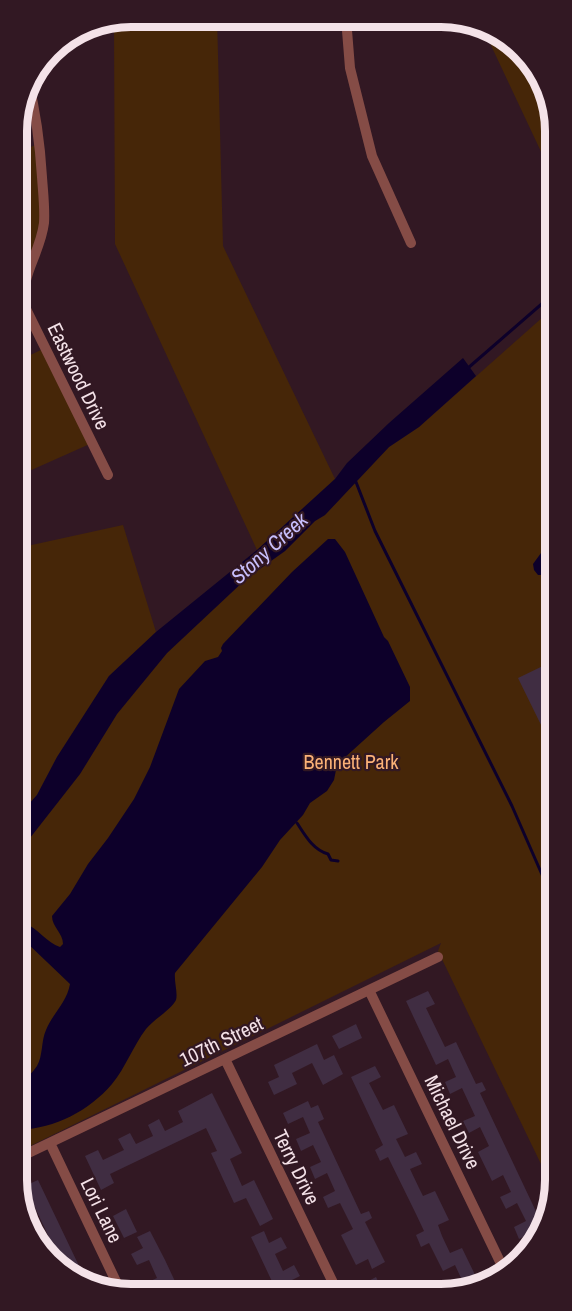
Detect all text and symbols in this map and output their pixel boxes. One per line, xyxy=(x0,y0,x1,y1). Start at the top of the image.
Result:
street label: Eastwood Drive xyxy=(41,318,117,434)
water label: Stony Creek xyxy=(224,505,315,590)
park label: Bennett Park xyxy=(304,748,399,775)
street label: 107th Street xyxy=(175,1009,267,1073)
street label: Michael Drive xyxy=(419,1071,487,1173)
street label: Terry Drive xyxy=(267,1125,327,1209)
street label: Lori Lane xyxy=(75,1173,129,1247)

